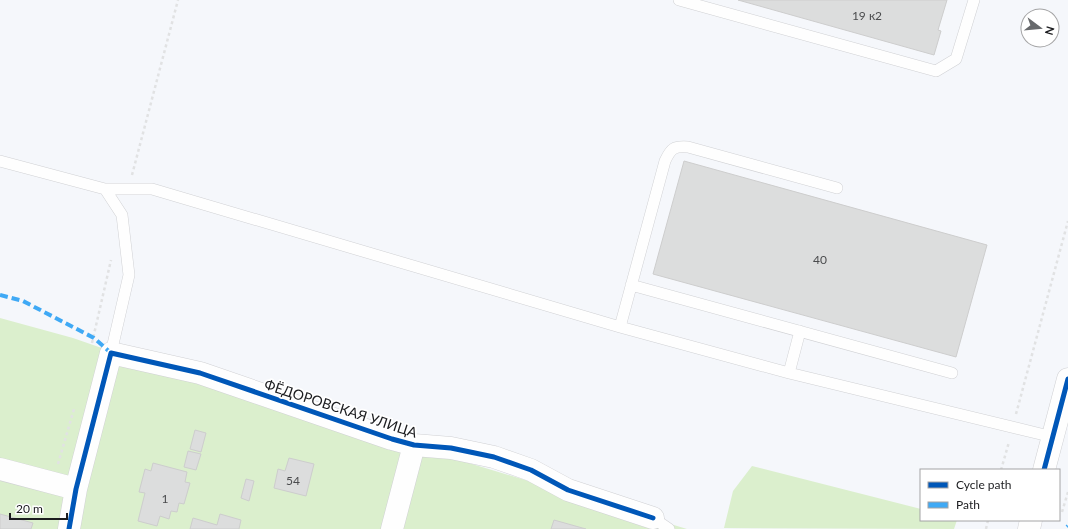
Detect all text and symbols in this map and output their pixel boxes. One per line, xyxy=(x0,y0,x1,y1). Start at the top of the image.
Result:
house number: 19 к2 xyxy=(852,8,882,23)
north arrow xyxy=(1020,8,1060,48)
text: N xyxy=(1043,25,1058,37)
house number: 40 xyxy=(813,252,827,267)
street label: ФЁДОРОВСКАЯ УЛИЦА xyxy=(262,375,420,441)
legend xyxy=(920,469,1060,521)
house number: 54 xyxy=(286,473,300,488)
text: Cycle path xyxy=(956,477,1011,492)
house number: 1 xyxy=(162,491,169,506)
scale bar xyxy=(10,495,67,521)
text: Path xyxy=(956,497,980,512)
text: 20 m xyxy=(16,501,43,516)

